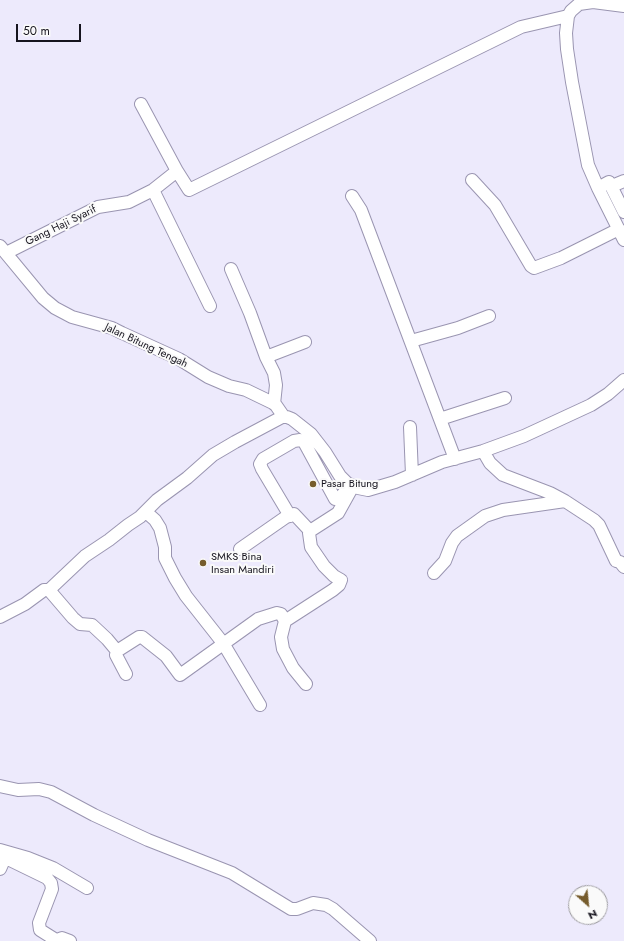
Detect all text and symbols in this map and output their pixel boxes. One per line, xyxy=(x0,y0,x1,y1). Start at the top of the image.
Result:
scale bar xyxy=(18,16,83,42)
text: 50 m xyxy=(23,22,50,40)
street label: Gang Haji Syarif xyxy=(23,203,99,249)
street label: Jalan Bitung Tengah xyxy=(102,321,190,371)
place label: Pasar Bitung xyxy=(321,477,378,491)
marker: Pasar Bitung xyxy=(308,479,318,489)
place label: SMKS Bina Insan Mandiri xyxy=(211,550,274,576)
marker: SMKS Bina Insan Mandiri xyxy=(198,558,208,568)
north arrow xyxy=(568,885,608,925)
text: N xyxy=(585,906,601,924)

